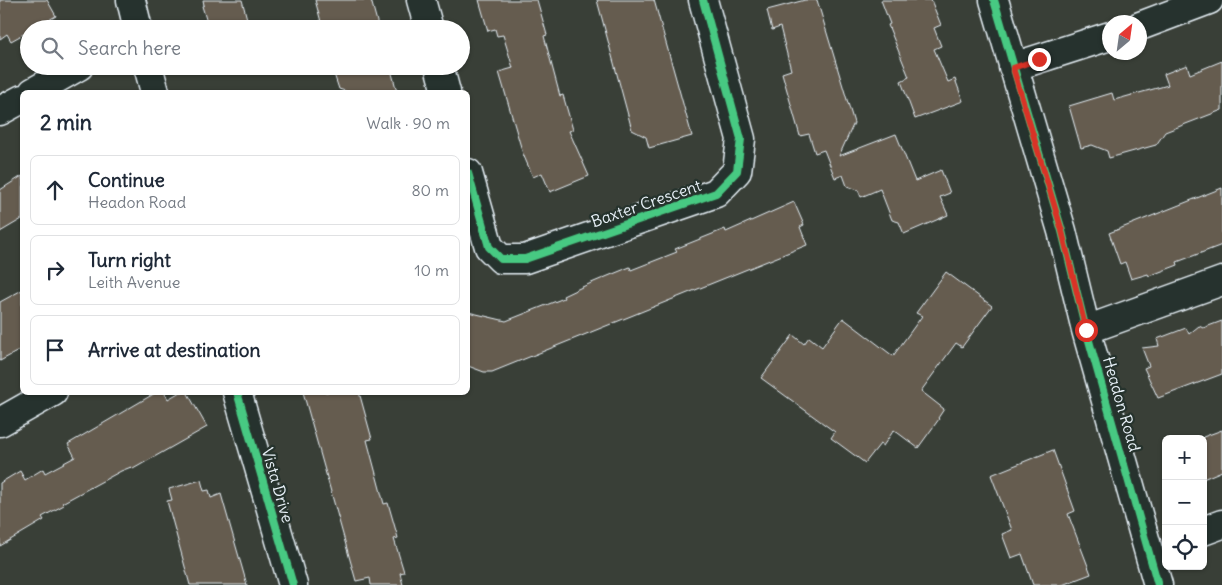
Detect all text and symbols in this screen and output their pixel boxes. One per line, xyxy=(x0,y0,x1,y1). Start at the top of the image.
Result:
north arrow xyxy=(1102,15,1147,60)
search box xyxy=(20,20,470,75)
icon: search xyxy=(38,34,66,62)
text: Search here xyxy=(78,36,181,60)
route end xyxy=(1028,48,1051,71)
text: 2 min xyxy=(40,109,92,136)
text: Walk · 90 m xyxy=(366,113,450,133)
text: Continue xyxy=(88,168,165,192)
street label: Baxter Crescent xyxy=(588,175,704,231)
icon: ahead xyxy=(41,176,69,204)
text: 80 m xyxy=(411,180,449,200)
text: Headon Road xyxy=(88,192,186,212)
text: Turn right xyxy=(88,248,171,272)
icon: right xyxy=(41,256,69,284)
text: 10 m xyxy=(414,260,449,280)
text: Leith Avenue xyxy=(88,272,180,292)
route start xyxy=(1075,319,1098,342)
icon: arrive xyxy=(41,336,69,364)
text: Arrive at destination xyxy=(88,338,261,362)
street label: Headon Road xyxy=(1099,354,1145,454)
map controls xyxy=(1162,435,1207,570)
button: + xyxy=(1162,435,1207,480)
street label: Vista Drive xyxy=(258,445,298,525)
button: − xyxy=(1162,480,1207,525)
button: locate xyxy=(1162,525,1207,570)

